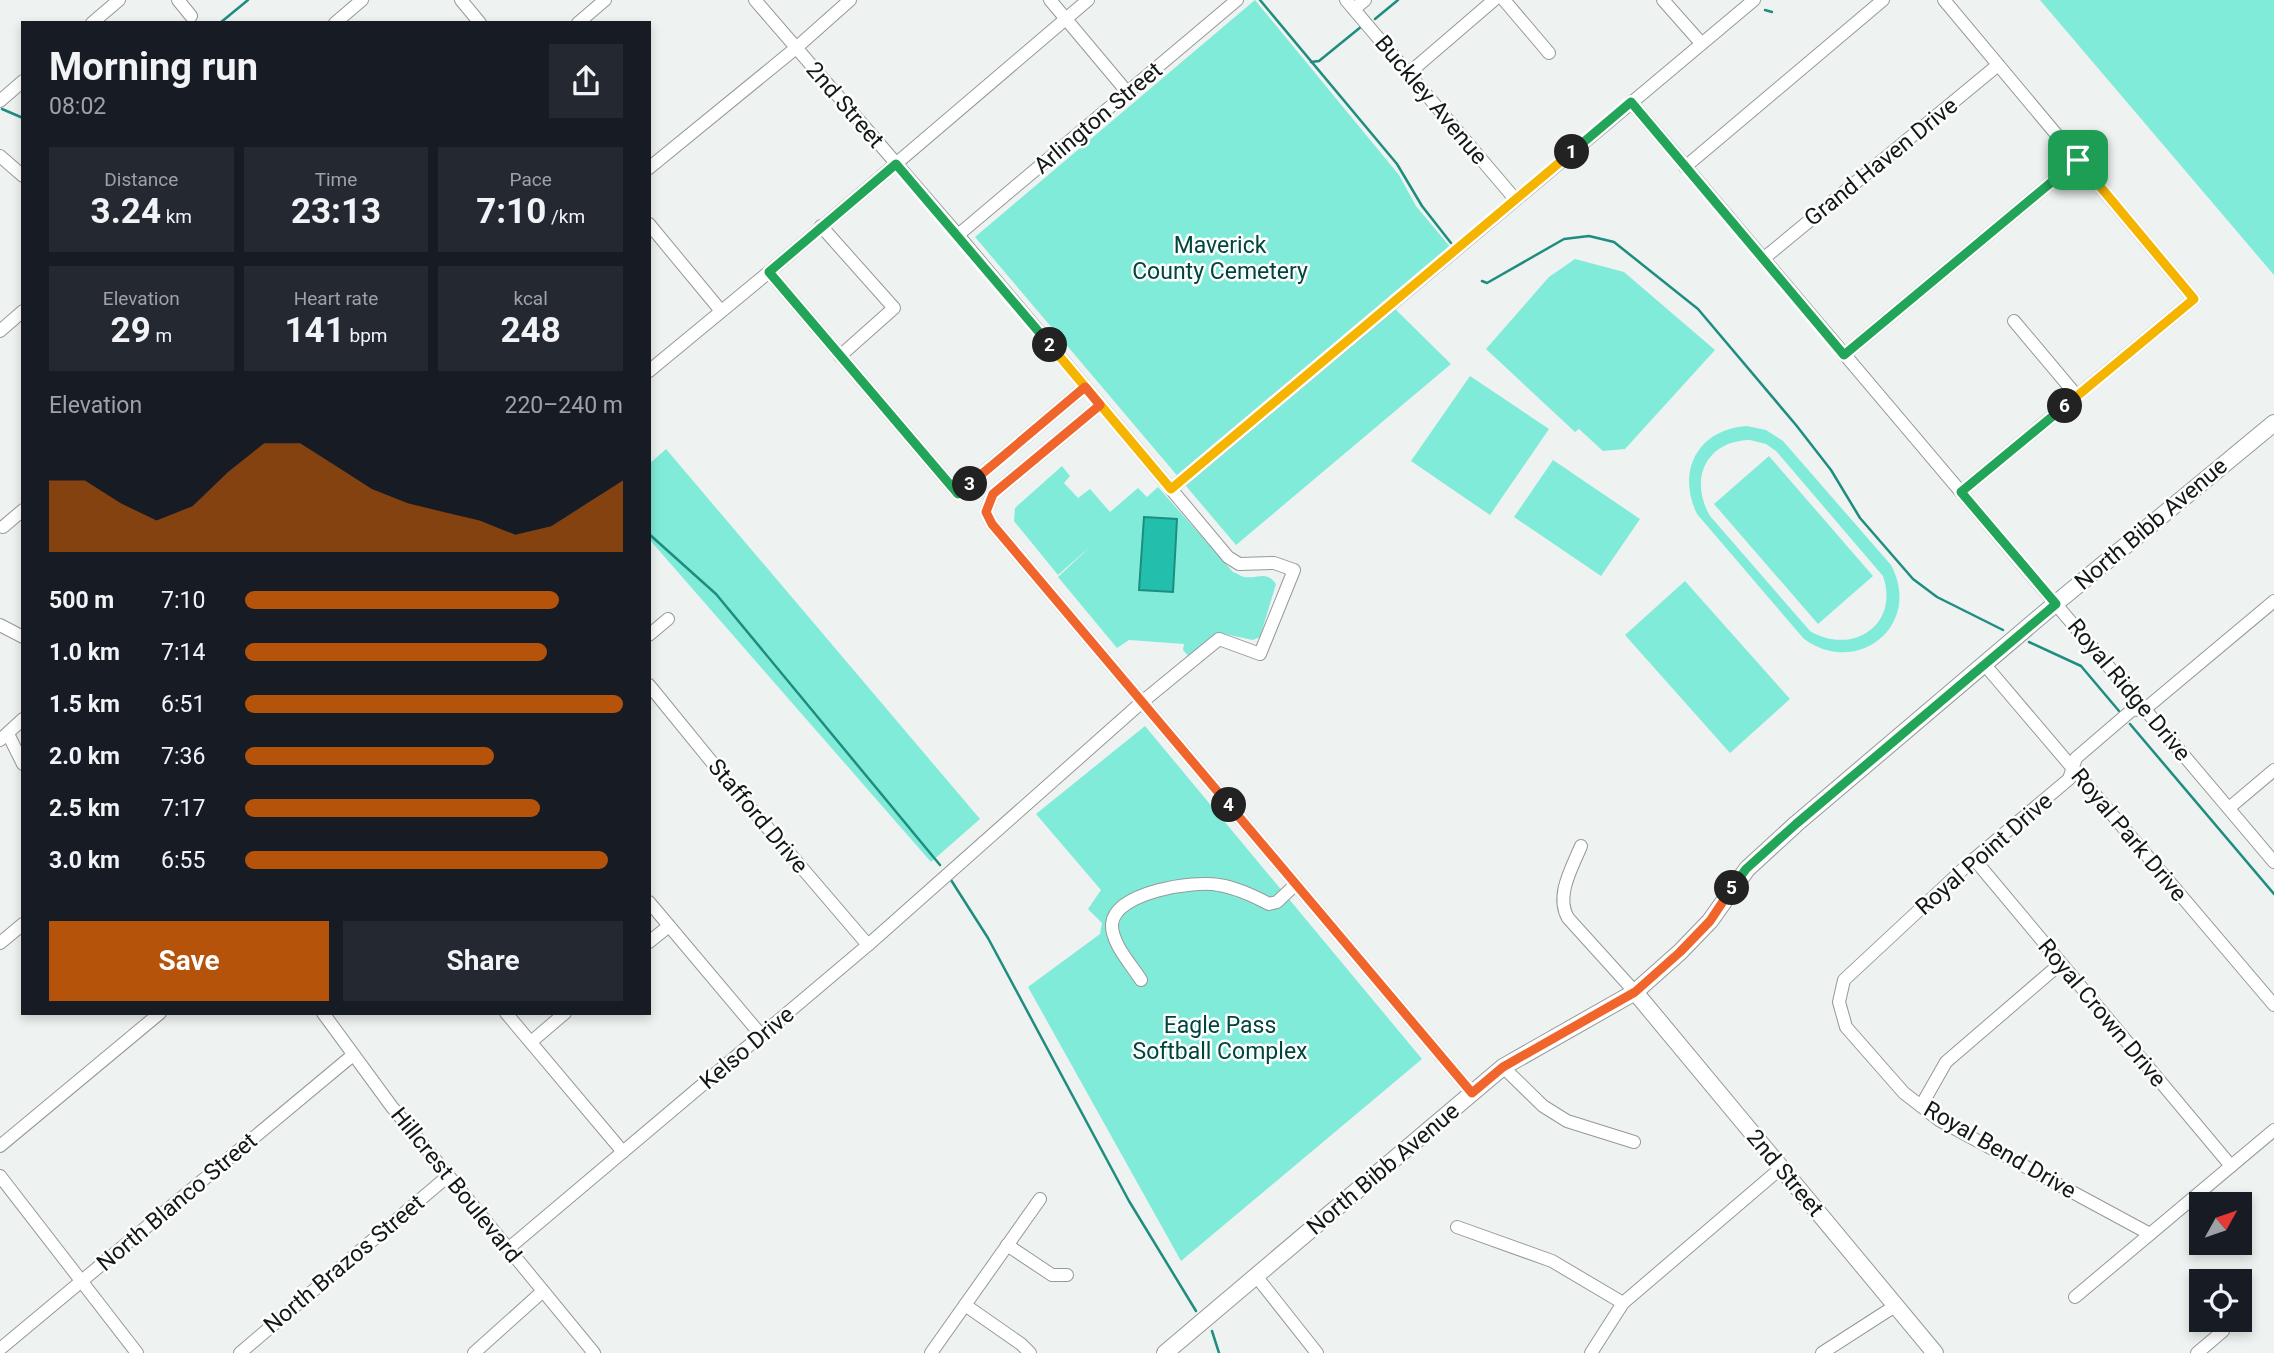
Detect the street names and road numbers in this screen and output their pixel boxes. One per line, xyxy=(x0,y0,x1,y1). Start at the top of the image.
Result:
street label: Buckley Avenue xyxy=(1369,30,1493,170)
street label: 2nd Street xyxy=(800,57,890,153)
street label: Arlington Street xyxy=(1028,57,1168,179)
street label: Grand Haven Drive xyxy=(1799,92,1963,232)
street label: North Bibb Avenue xyxy=(2069,452,2233,596)
street label: Royal Ridge Drive xyxy=(2062,614,2196,766)
street label: Stafford Drive xyxy=(702,753,814,879)
street label: Royal Park Drive xyxy=(2066,763,2192,907)
street label: Royal Point Drive xyxy=(1910,787,2058,921)
street label: Royal Crown Drive xyxy=(2032,934,2172,1092)
street label: Kelso Drive xyxy=(695,1001,799,1095)
street label: Royal Bend Drive xyxy=(1919,1096,2081,1204)
street label: North Bibb Avenue xyxy=(1301,1097,1465,1241)
street label: Hillcrest Boulevard xyxy=(385,1102,527,1268)
street label: 2nd Street xyxy=(1741,1124,1829,1222)
street label: North Blanco Street xyxy=(92,1127,262,1277)
street label: North Brazos Street xyxy=(258,1189,430,1339)

